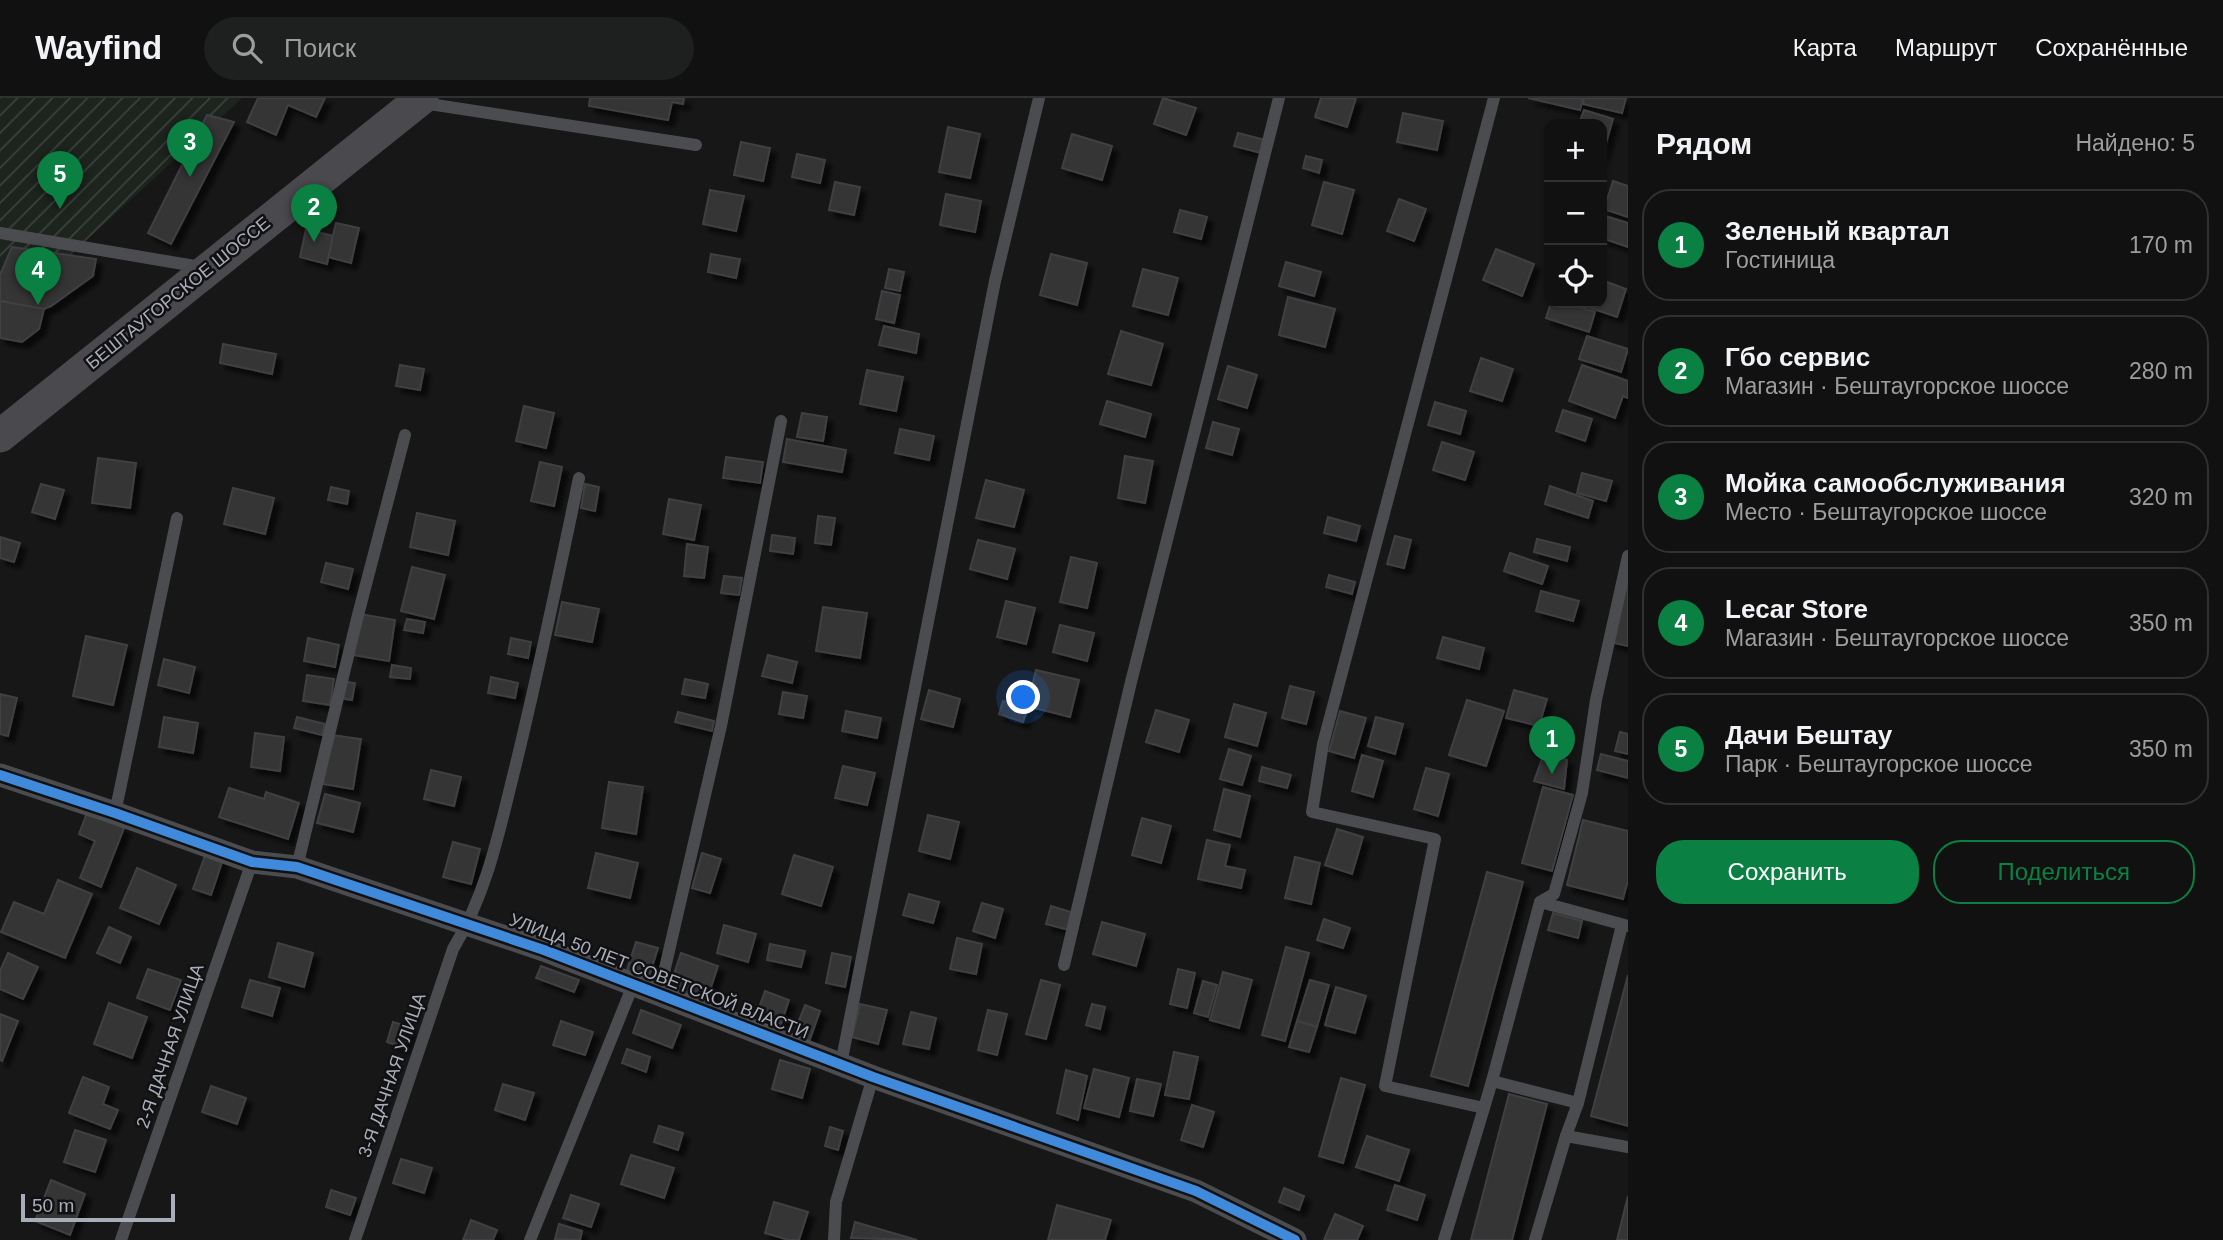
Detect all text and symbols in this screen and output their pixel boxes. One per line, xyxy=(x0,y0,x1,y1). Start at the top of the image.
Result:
search box xyxy=(204,17,694,80)
text: Wayfind xyxy=(35,29,162,66)
icon: search xyxy=(228,29,266,67)
text: Поиск xyxy=(284,33,356,63)
text: Карта xyxy=(1793,34,1857,61)
text: Маршрут xyxy=(1895,34,1997,61)
text: Сохранённые xyxy=(2035,34,2188,61)
pin: 3 xyxy=(167,119,213,177)
map controls xyxy=(1544,119,1607,308)
button: + xyxy=(1544,119,1607,182)
text: Рядом xyxy=(1656,127,1752,160)
text: Найдено: 5 xyxy=(2075,130,2195,156)
pin: 5 xyxy=(37,151,83,209)
button: − xyxy=(1544,182,1607,245)
pin: 2 xyxy=(291,184,337,242)
street label: БЕШТАУГОРСКОЕ ШОССЕ xyxy=(82,213,274,373)
text: Зеленый квартал xyxy=(1725,216,1950,246)
text: 1 xyxy=(1675,232,1687,258)
text: 170 m xyxy=(2129,232,2193,258)
button: locate xyxy=(1544,245,1607,308)
pin: 4 xyxy=(15,247,61,305)
text: Гостиница xyxy=(1725,247,1835,273)
text: Гбо cервис xyxy=(1725,342,1870,372)
text: 2 xyxy=(1675,358,1687,384)
text: 280 m xyxy=(2129,358,2193,384)
text: Магазин · Бештаугорское шоссе xyxy=(1725,373,2069,399)
text: Мойка самообслуживания xyxy=(1725,468,2066,498)
text: 3 xyxy=(1675,484,1687,510)
text: 320 m xyxy=(2129,484,2193,510)
text: Место · Бештаугорское шоссе xyxy=(1725,499,2047,525)
text: Lecar Store xyxy=(1725,594,1868,624)
text: 4 xyxy=(1675,610,1687,636)
text: 350 m xyxy=(2129,610,2193,636)
text: Магазин · Бештаугорское шоссе xyxy=(1725,625,2069,651)
your location xyxy=(1006,680,1040,714)
pin: 1 xyxy=(1529,716,1575,774)
text: Дачи Бештау xyxy=(1725,720,1892,750)
text: 5 xyxy=(1675,736,1687,762)
text: 350 m xyxy=(2129,736,2193,762)
text: Парк · Бештаугорское шоссе xyxy=(1725,751,2033,777)
button: Сохранить xyxy=(1656,840,1919,904)
button: Поделиться xyxy=(1933,840,2195,904)
street label: УЛИЦА 50 ЛЕТ СОВЕТСКОЙ ВЛАСТИ xyxy=(506,909,812,1043)
street label: 2-Я ДАЧНАЯ УЛИЦА xyxy=(132,961,208,1131)
street label: 3-Я ДАЧНАЯ УЛИЦА xyxy=(354,990,430,1160)
scale bar xyxy=(21,1191,175,1223)
text: 50 m xyxy=(32,1195,74,1216)

